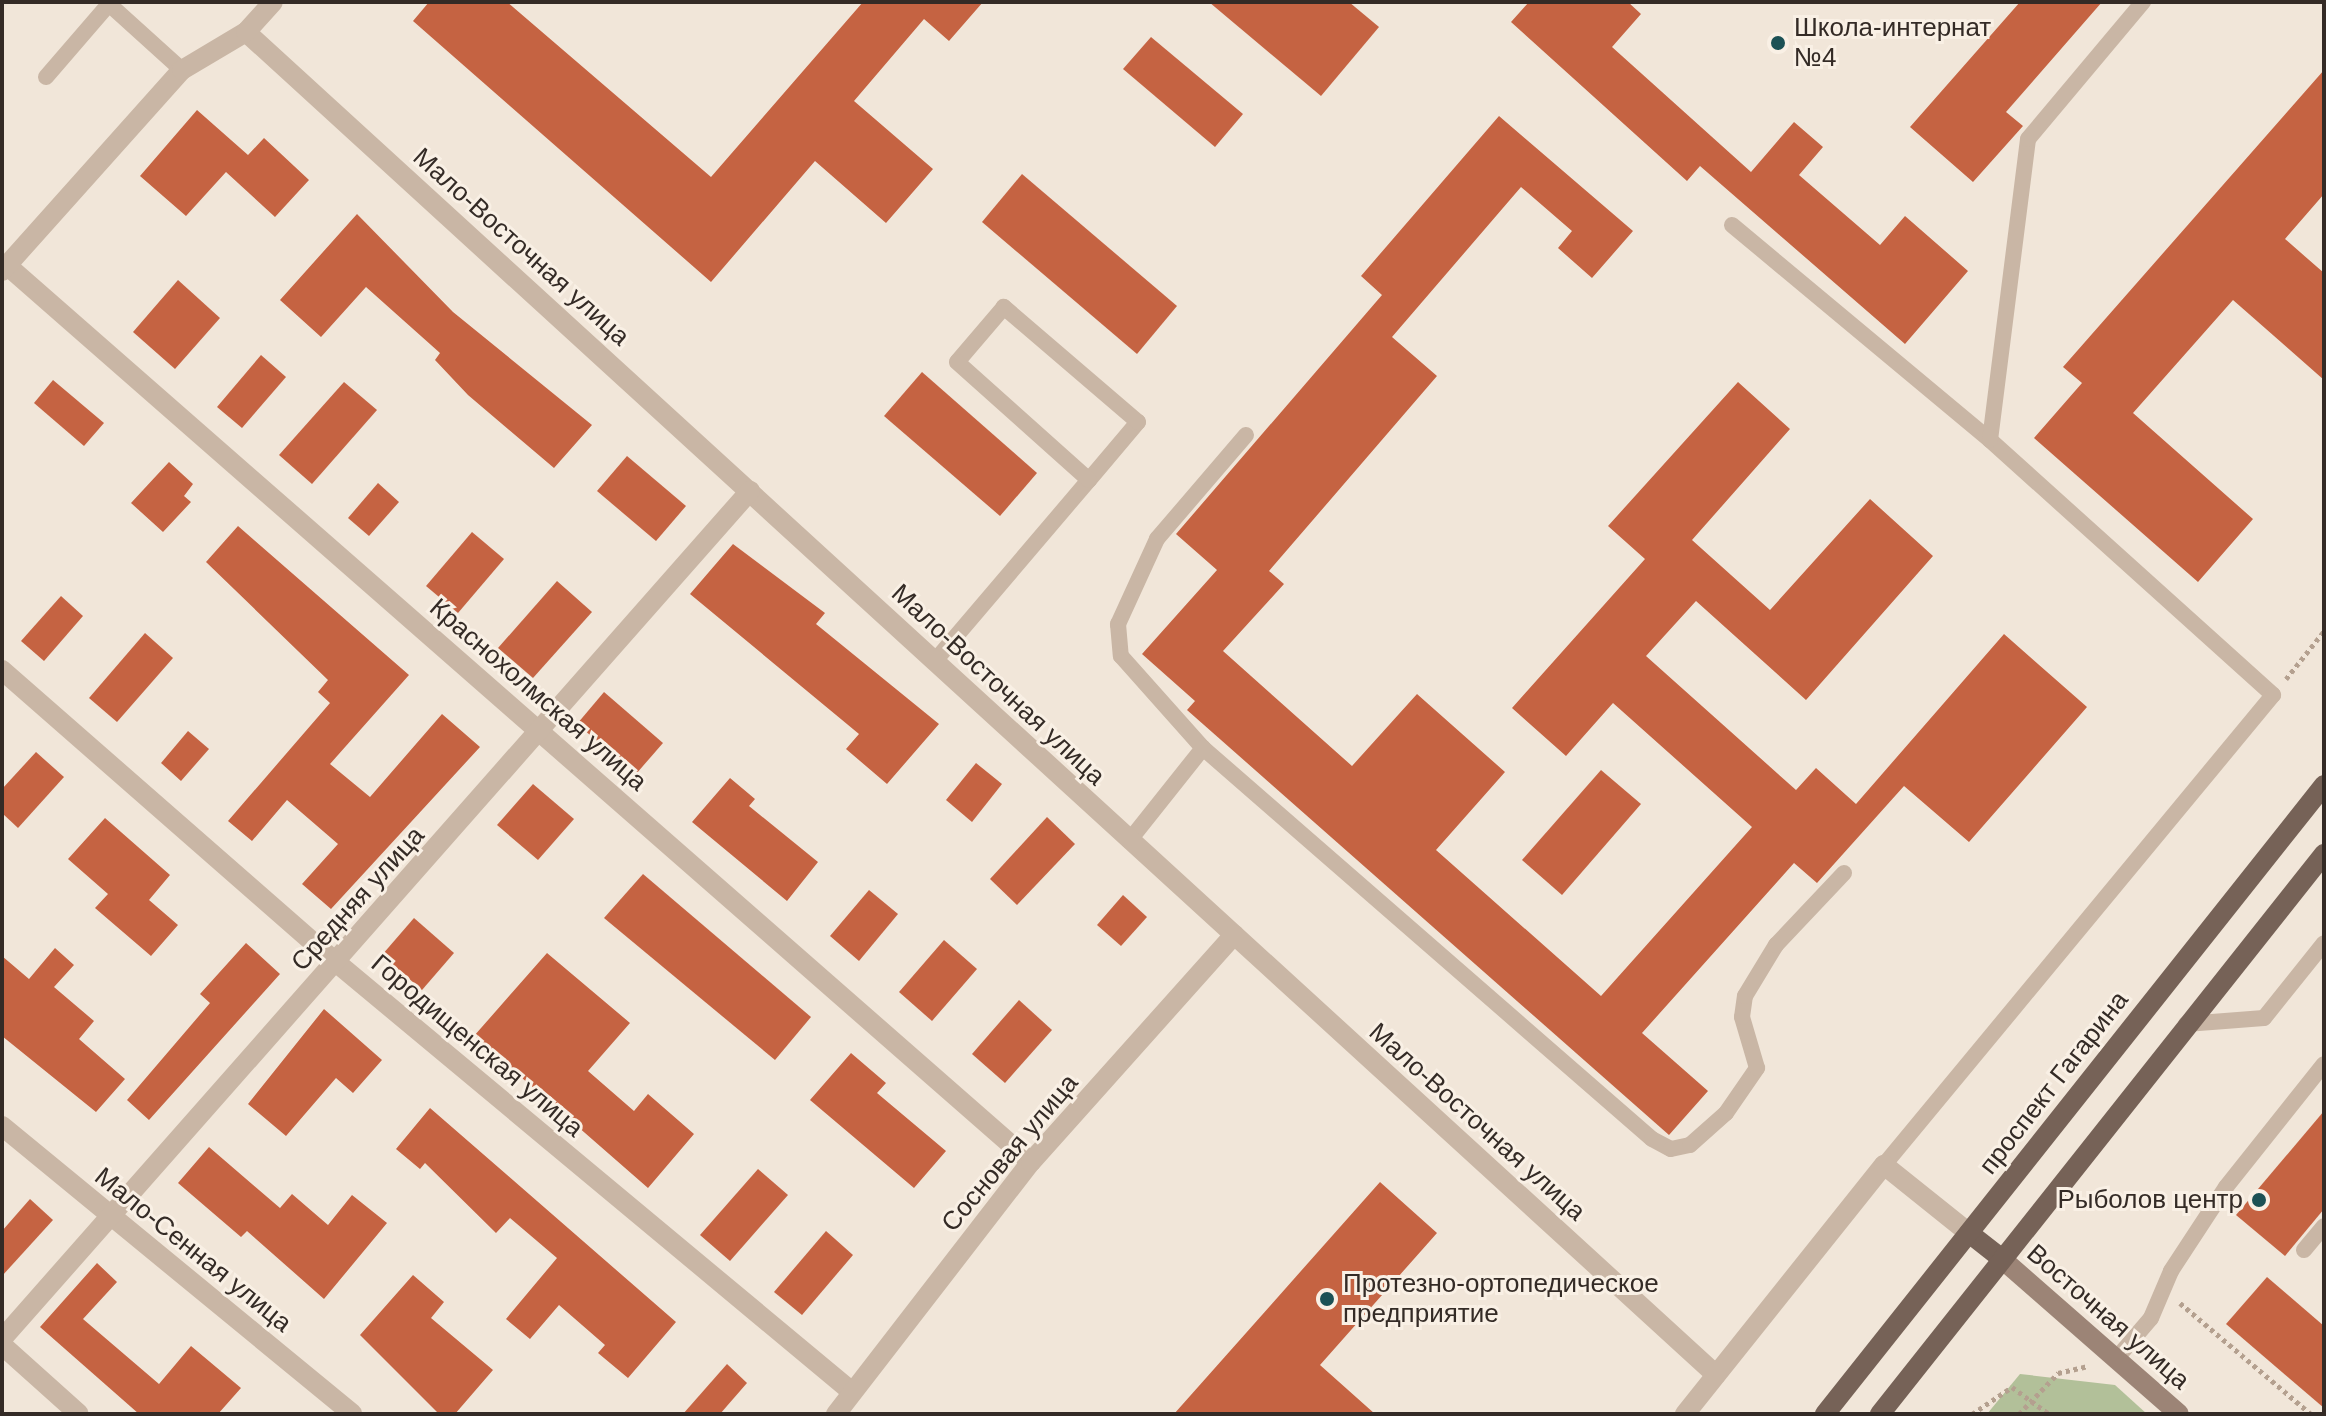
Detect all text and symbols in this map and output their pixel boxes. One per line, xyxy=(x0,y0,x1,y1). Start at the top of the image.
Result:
place label: Школа-интернат №4 xyxy=(1794,12,1991,74)
marker: Школа-интернат №4 xyxy=(1769,34,1787,52)
street label: Мало-Восточная улица xyxy=(406,142,636,352)
street label: Мало-Восточная улица xyxy=(885,578,1111,792)
street label: Краснохолмская улица xyxy=(423,592,653,798)
street label: Средняя улица xyxy=(285,820,431,978)
street label: Городищенская улица xyxy=(365,948,589,1144)
street label: проспект Гагарина xyxy=(1973,985,2135,1181)
street label: Мало-Восточная улица xyxy=(1362,1017,1592,1227)
street label: Сосновая улица xyxy=(935,1068,1085,1238)
street label: Мало-Сенная улица xyxy=(88,1161,298,1339)
place label: Рыболов центр xyxy=(2057,1184,2243,1216)
marker: Рыболов центр xyxy=(2250,1191,2268,1209)
street label: Восточная улица xyxy=(2020,1238,2196,1396)
place label: Протезно-ортопедическое предприятие xyxy=(1343,1268,1659,1330)
marker: Протезно-ортопедическое предприятие xyxy=(1318,1290,1336,1308)

